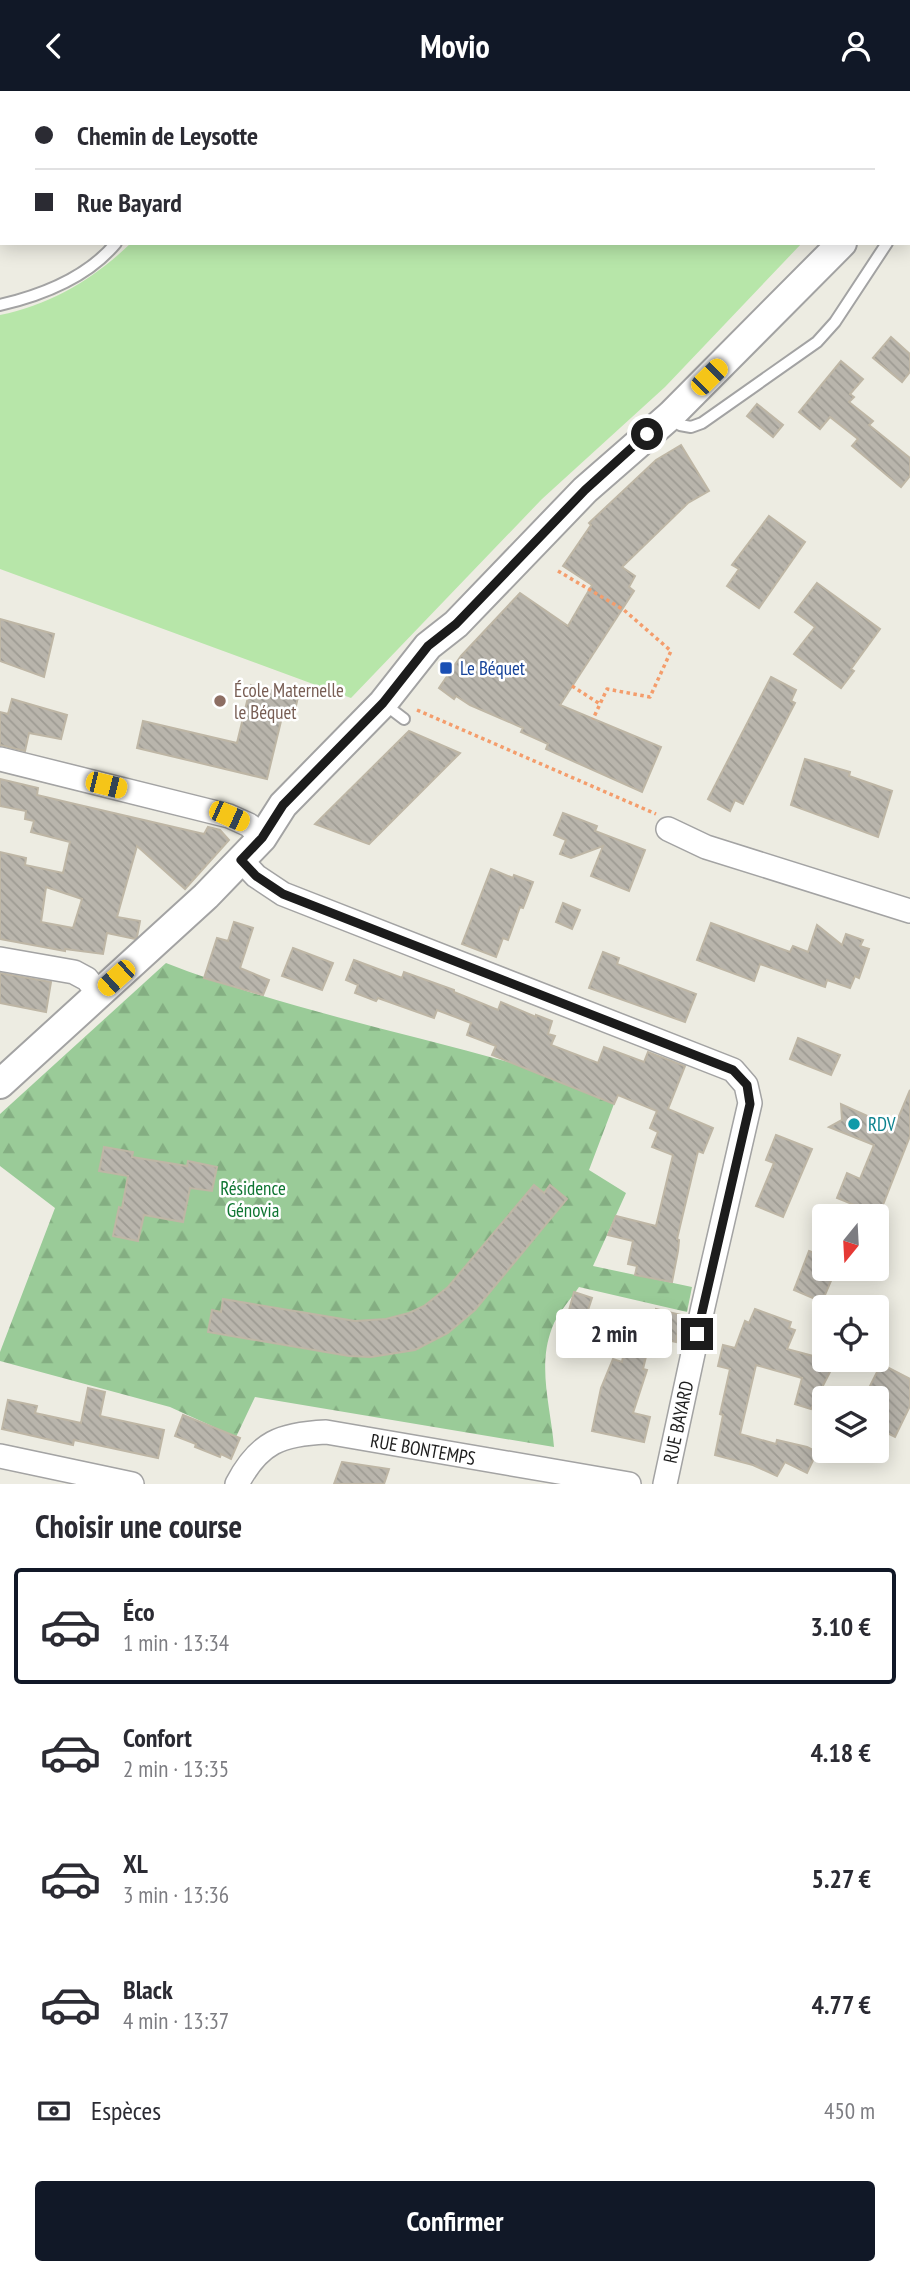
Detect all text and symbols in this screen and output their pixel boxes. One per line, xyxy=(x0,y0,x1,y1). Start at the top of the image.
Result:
text: Movio xyxy=(420,25,490,67)
icon: back xyxy=(35,27,73,65)
icon: person xyxy=(837,27,875,65)
text: Chemin de Leysotte xyxy=(77,119,258,152)
text: Rue Bayard xyxy=(77,186,182,219)
car xyxy=(687,355,732,399)
route start xyxy=(631,418,663,450)
place label: Le Béquet xyxy=(460,656,526,680)
marker: Le Béquet xyxy=(438,660,454,676)
place label: École Maternelle le Béquet xyxy=(234,678,344,724)
marker: École Maternelle le Béquet xyxy=(212,693,228,709)
car xyxy=(84,770,129,800)
car xyxy=(206,798,253,834)
car xyxy=(94,956,139,1000)
place label: RDV xyxy=(868,1112,896,1136)
marker: RDV xyxy=(846,1116,862,1132)
park label: Résidence Génovia xyxy=(220,1176,286,1222)
north arrow xyxy=(812,1204,889,1281)
map controls xyxy=(812,1204,889,1463)
button: locate xyxy=(812,1295,889,1372)
callout: 2 min xyxy=(557,1309,672,1359)
route end xyxy=(681,1318,713,1350)
text: 2 min xyxy=(591,1319,637,1348)
street label: RUE BAYARD xyxy=(658,1379,698,1465)
button: layers xyxy=(812,1386,889,1463)
street label: RUE BONTEMPS xyxy=(369,1428,477,1470)
text: Choisir une course xyxy=(35,1505,242,1547)
icon: car xyxy=(39,1595,102,1658)
text: Éco xyxy=(123,1595,155,1628)
text: 3.10 € xyxy=(810,1610,871,1643)
text: 1 min · 13:34 xyxy=(123,1628,229,1657)
icon: car xyxy=(39,1721,102,1784)
text: Confort xyxy=(123,1721,192,1754)
text: 4.18 € xyxy=(810,1736,871,1769)
text: 2 min · 13:35 xyxy=(123,1754,229,1783)
icon: car xyxy=(39,1847,102,1910)
text: XL xyxy=(123,1847,148,1880)
text: 5.27 € xyxy=(812,1862,871,1895)
text: 3 min · 13:36 xyxy=(123,1880,229,1909)
icon: car xyxy=(39,1973,102,2036)
text: Black xyxy=(123,1973,173,2006)
text: 4.77 € xyxy=(812,1988,871,2021)
text: 4 min · 13:37 xyxy=(123,2006,229,2035)
icon: cash xyxy=(35,2092,73,2130)
text: Espèces xyxy=(91,2094,161,2127)
text: 450 m xyxy=(824,2096,875,2125)
button: Confirmer xyxy=(35,2181,875,2261)

